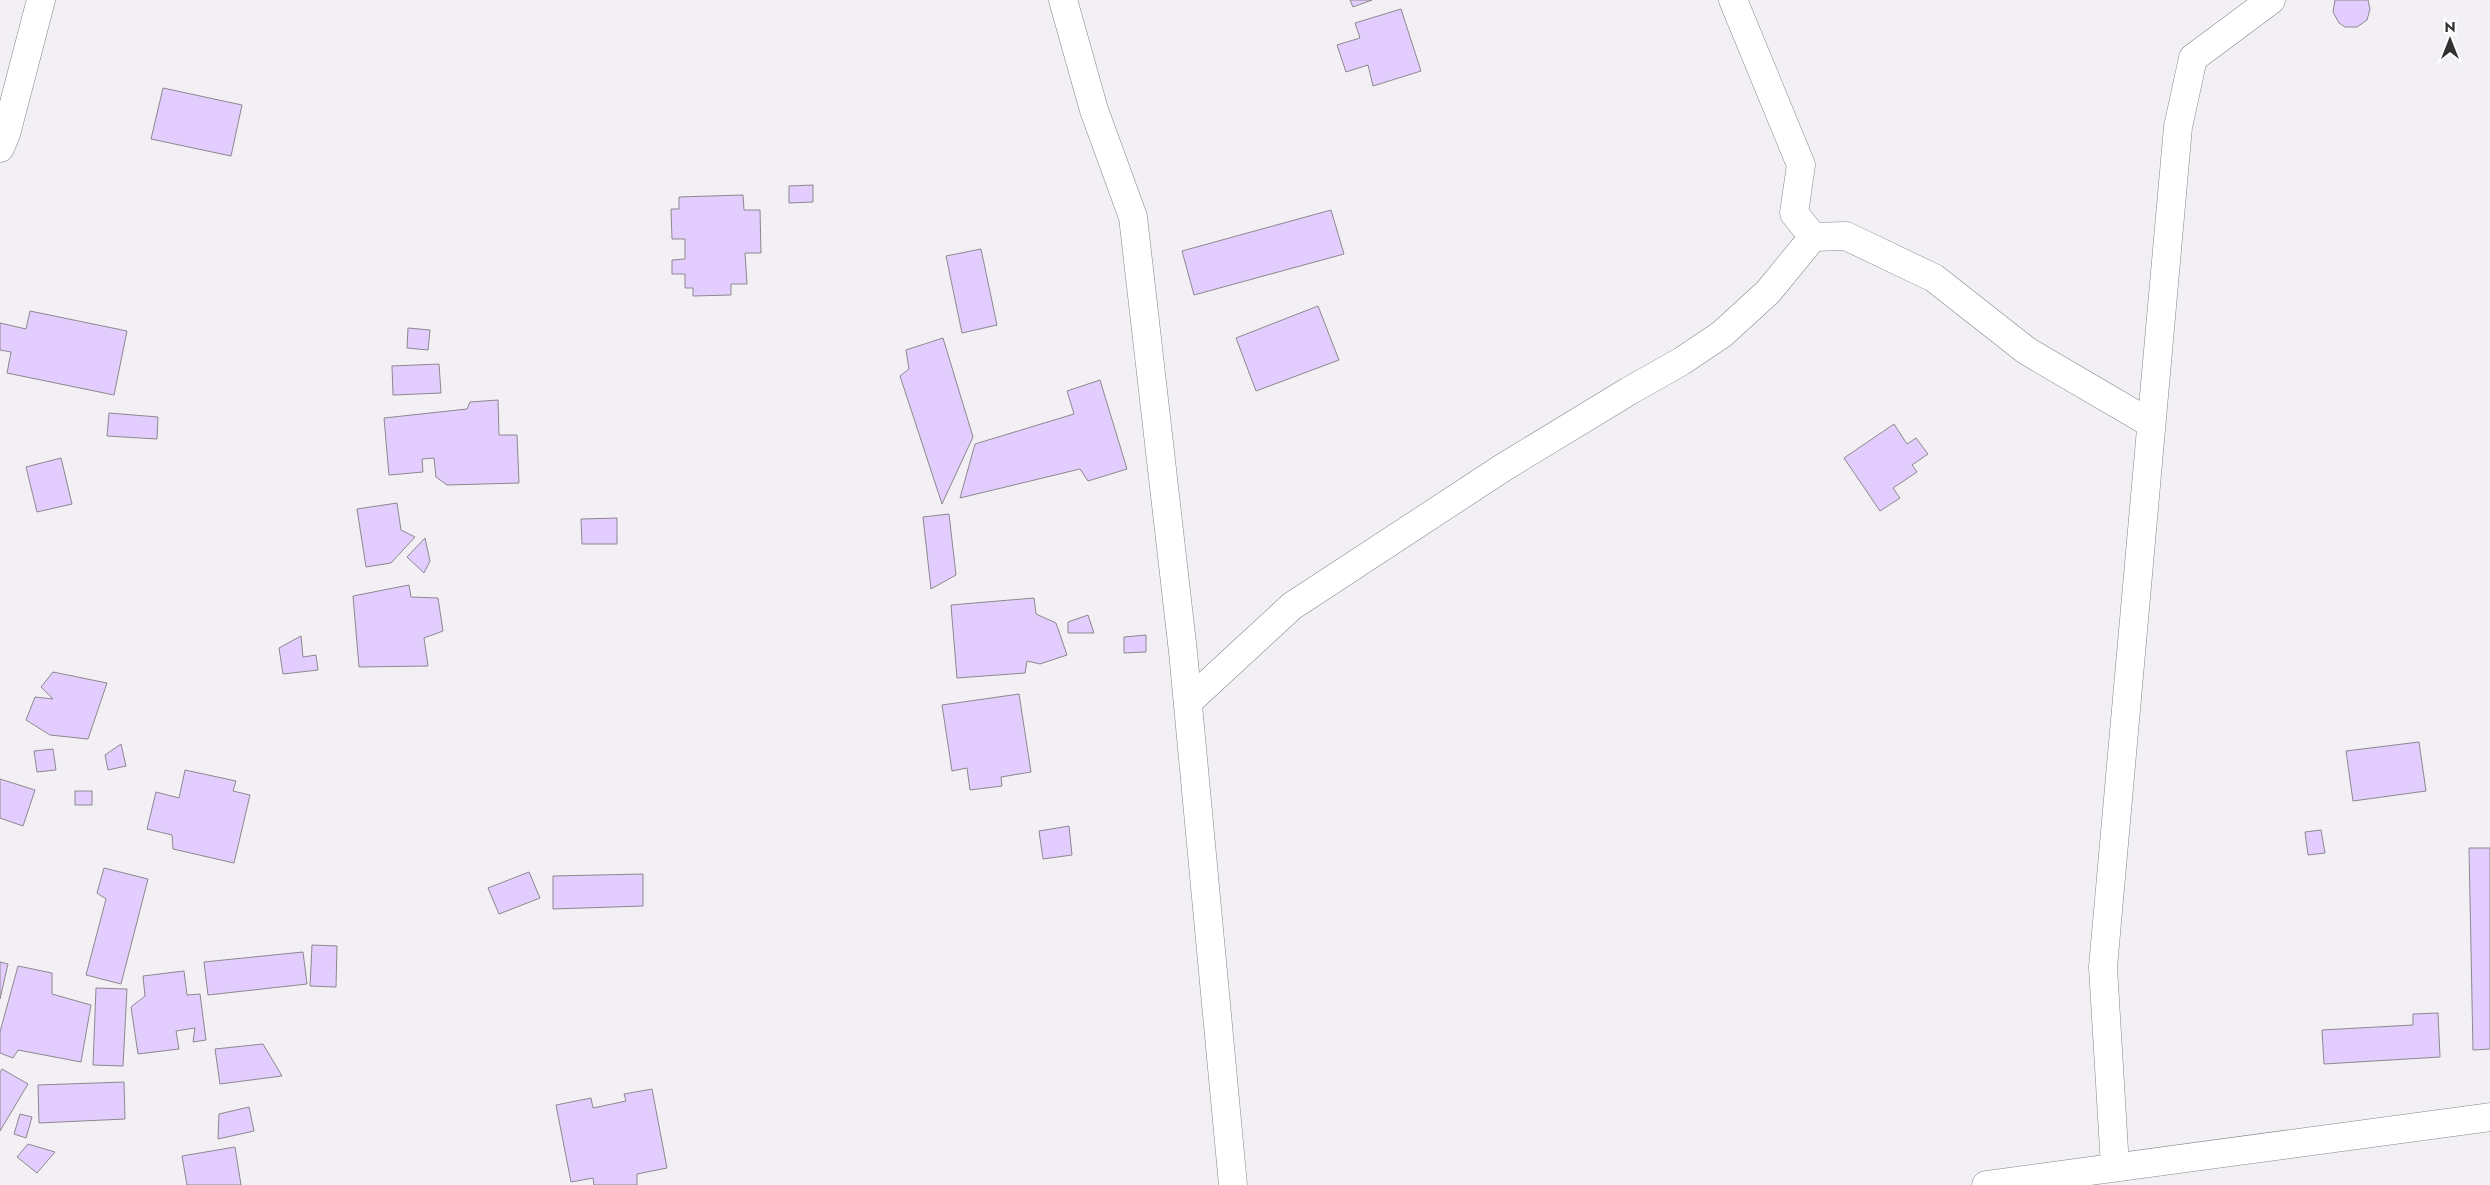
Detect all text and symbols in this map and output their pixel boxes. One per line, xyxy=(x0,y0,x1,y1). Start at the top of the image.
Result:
north arrow xyxy=(2425,15,2475,65)
text: N xyxy=(2444,17,2456,37)

